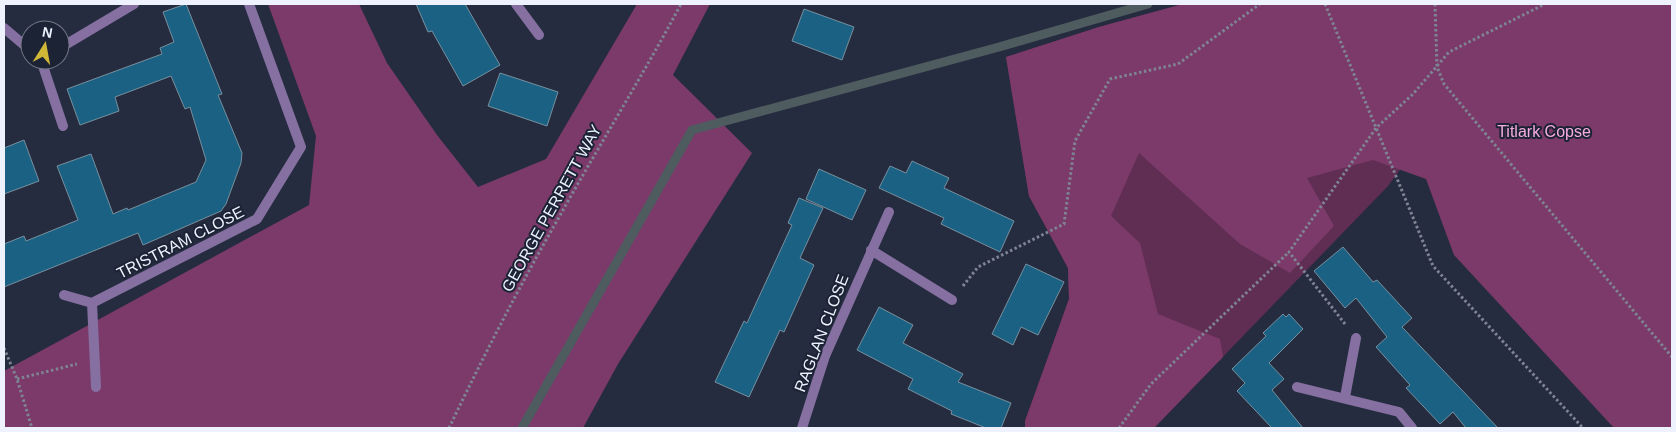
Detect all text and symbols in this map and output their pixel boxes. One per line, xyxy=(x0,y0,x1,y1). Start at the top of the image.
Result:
north arrow xyxy=(20,20,70,70)
text: N xyxy=(41,23,54,41)
street label: GEORGE PERRETT WAY xyxy=(498,122,605,295)
park label: Titlark Copse xyxy=(1497,123,1591,140)
street label: TRISTRAM CLOSE xyxy=(114,203,247,282)
street label: RAGLAN CLOSE xyxy=(791,272,852,394)

